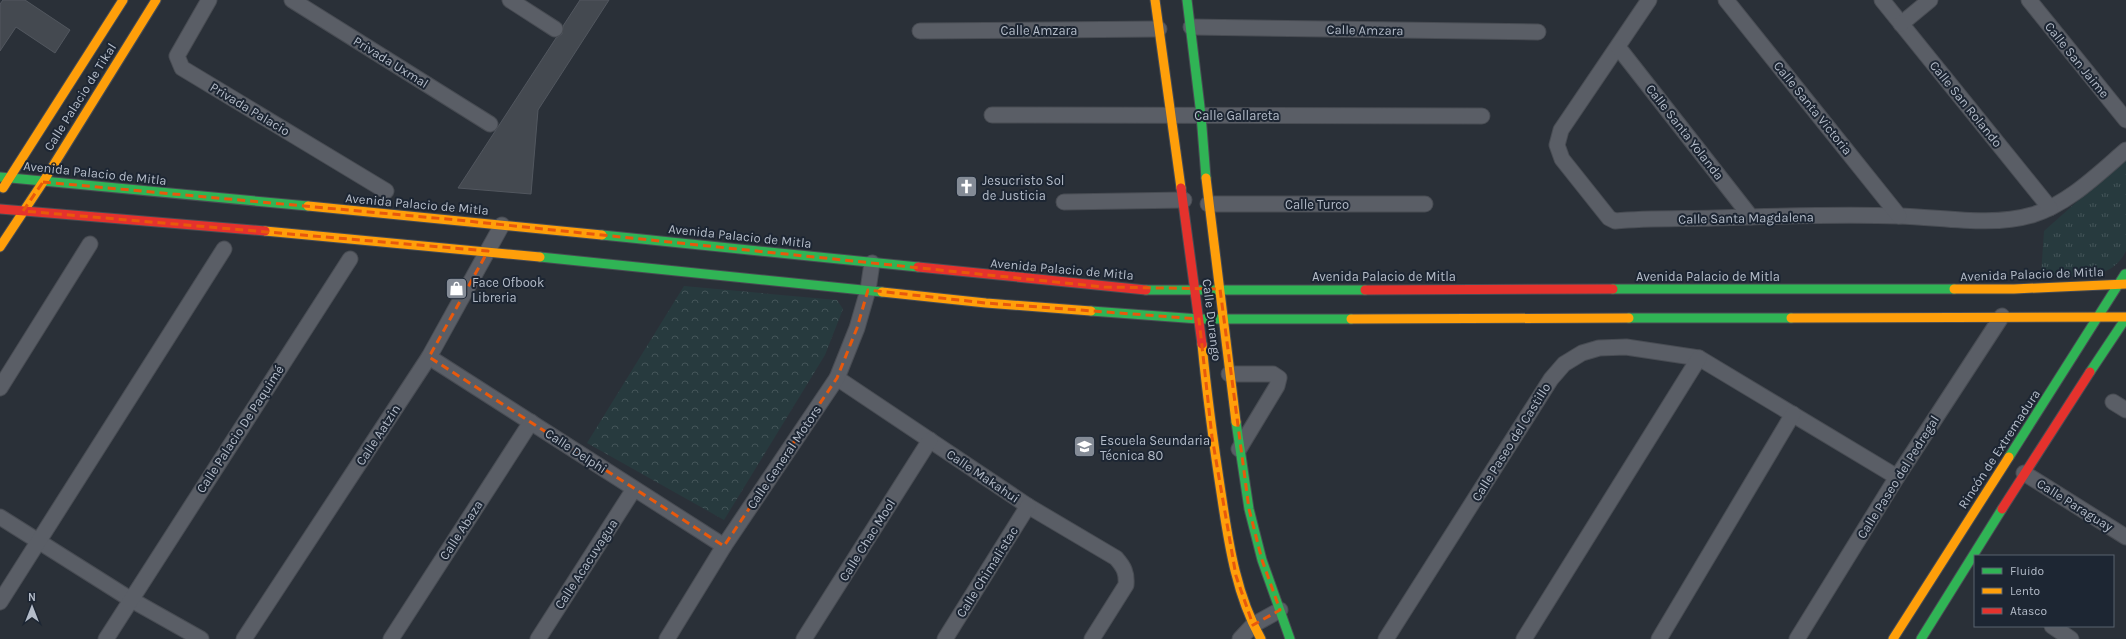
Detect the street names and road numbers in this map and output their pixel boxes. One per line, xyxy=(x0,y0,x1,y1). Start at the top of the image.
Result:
street label: Calle San Jaime xyxy=(2042,19,2112,101)
street label: Calle Amzara xyxy=(1326,22,1404,38)
street label: Calle Amzara xyxy=(1001,23,1077,38)
street label: Privada Uxmal xyxy=(351,33,431,91)
street label: Calle Palacio de Tikal xyxy=(41,40,119,154)
street label: Calle Santa Victoria xyxy=(1771,58,1855,158)
street label: Calle San Rolando xyxy=(1927,58,2005,150)
street label: Privada Palacio xyxy=(207,79,293,139)
street label: Calle Santa Yolanda xyxy=(1643,81,1727,183)
street label: Calle Gallareta xyxy=(1194,108,1280,123)
street label: Avenida Palacio de Mitla xyxy=(23,158,167,188)
street label: Avenida Palacio de Mitla xyxy=(345,190,489,218)
street label: Calle Turco xyxy=(1285,197,1349,212)
street label: Calle Santa Magdalena xyxy=(1678,209,1814,227)
street label: Avenida Palacio de Mitla xyxy=(668,221,812,251)
street label: Avenida Palacio de Mitla xyxy=(990,255,1134,283)
street label: Avenida Palacio de Mitla xyxy=(1960,264,2104,284)
street label: Avenida Palacio de Mitla xyxy=(1312,269,1456,284)
street label: Avenida Palacio de Mitla xyxy=(1636,269,1780,284)
street label: Calle Durango xyxy=(1200,278,1224,362)
street label: Calle Palacio De Paquimé xyxy=(193,362,288,496)
street label: Calle Paseo del Castillo xyxy=(1468,380,1554,504)
street label: Rincón de Extremadura xyxy=(1955,387,2043,511)
street label: Calle Aatzin xyxy=(353,402,403,468)
street label: Calle General Motors xyxy=(744,402,824,512)
street label: Calle Paseo del Pedregal xyxy=(1854,413,1942,541)
street label: Calle Delphi xyxy=(542,426,610,476)
street label: Calle Makahui xyxy=(944,446,1022,506)
street label: Calle Paraguay xyxy=(2034,476,2116,534)
street label: Calle Chac Mool xyxy=(836,496,898,584)
street label: Calle Abaza xyxy=(436,497,486,563)
street label: Calle Acacuvagua xyxy=(551,516,621,612)
street label: Calle Chimalistac xyxy=(953,524,1021,620)

